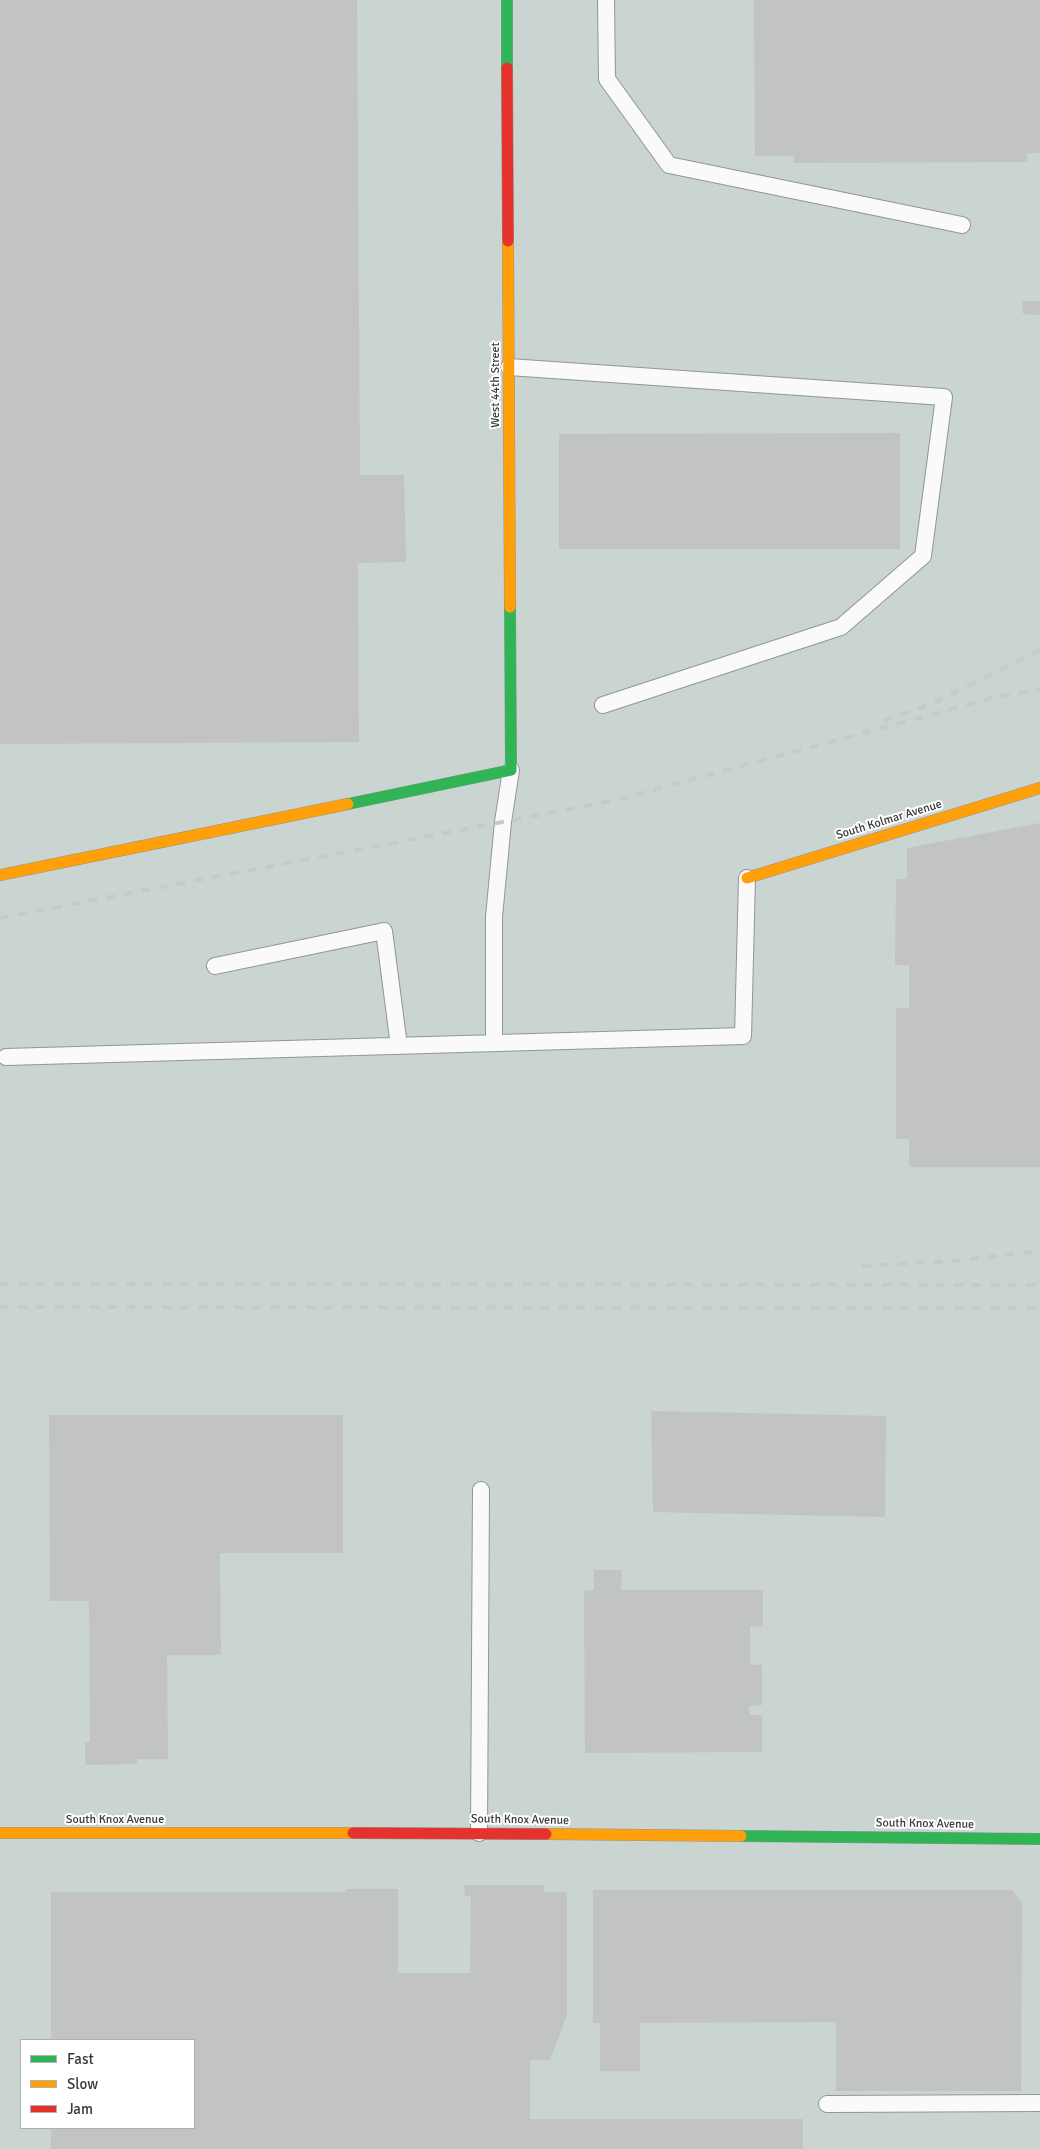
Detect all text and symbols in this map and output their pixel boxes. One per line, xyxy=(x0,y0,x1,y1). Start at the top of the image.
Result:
street label: West 44th Street xyxy=(489,342,503,428)
street label: South Kolmar Avenue xyxy=(834,797,944,843)
street label: South Knox Avenue xyxy=(471,1812,569,1828)
street label: South Knox Avenue xyxy=(66,1813,164,1827)
street label: South Knox Avenue xyxy=(876,1816,974,1832)
legend xyxy=(20,2039,195,2129)
text: Fast xyxy=(67,2050,94,2068)
text: Slow xyxy=(67,2075,98,2093)
text: Jam xyxy=(67,2100,93,2118)

